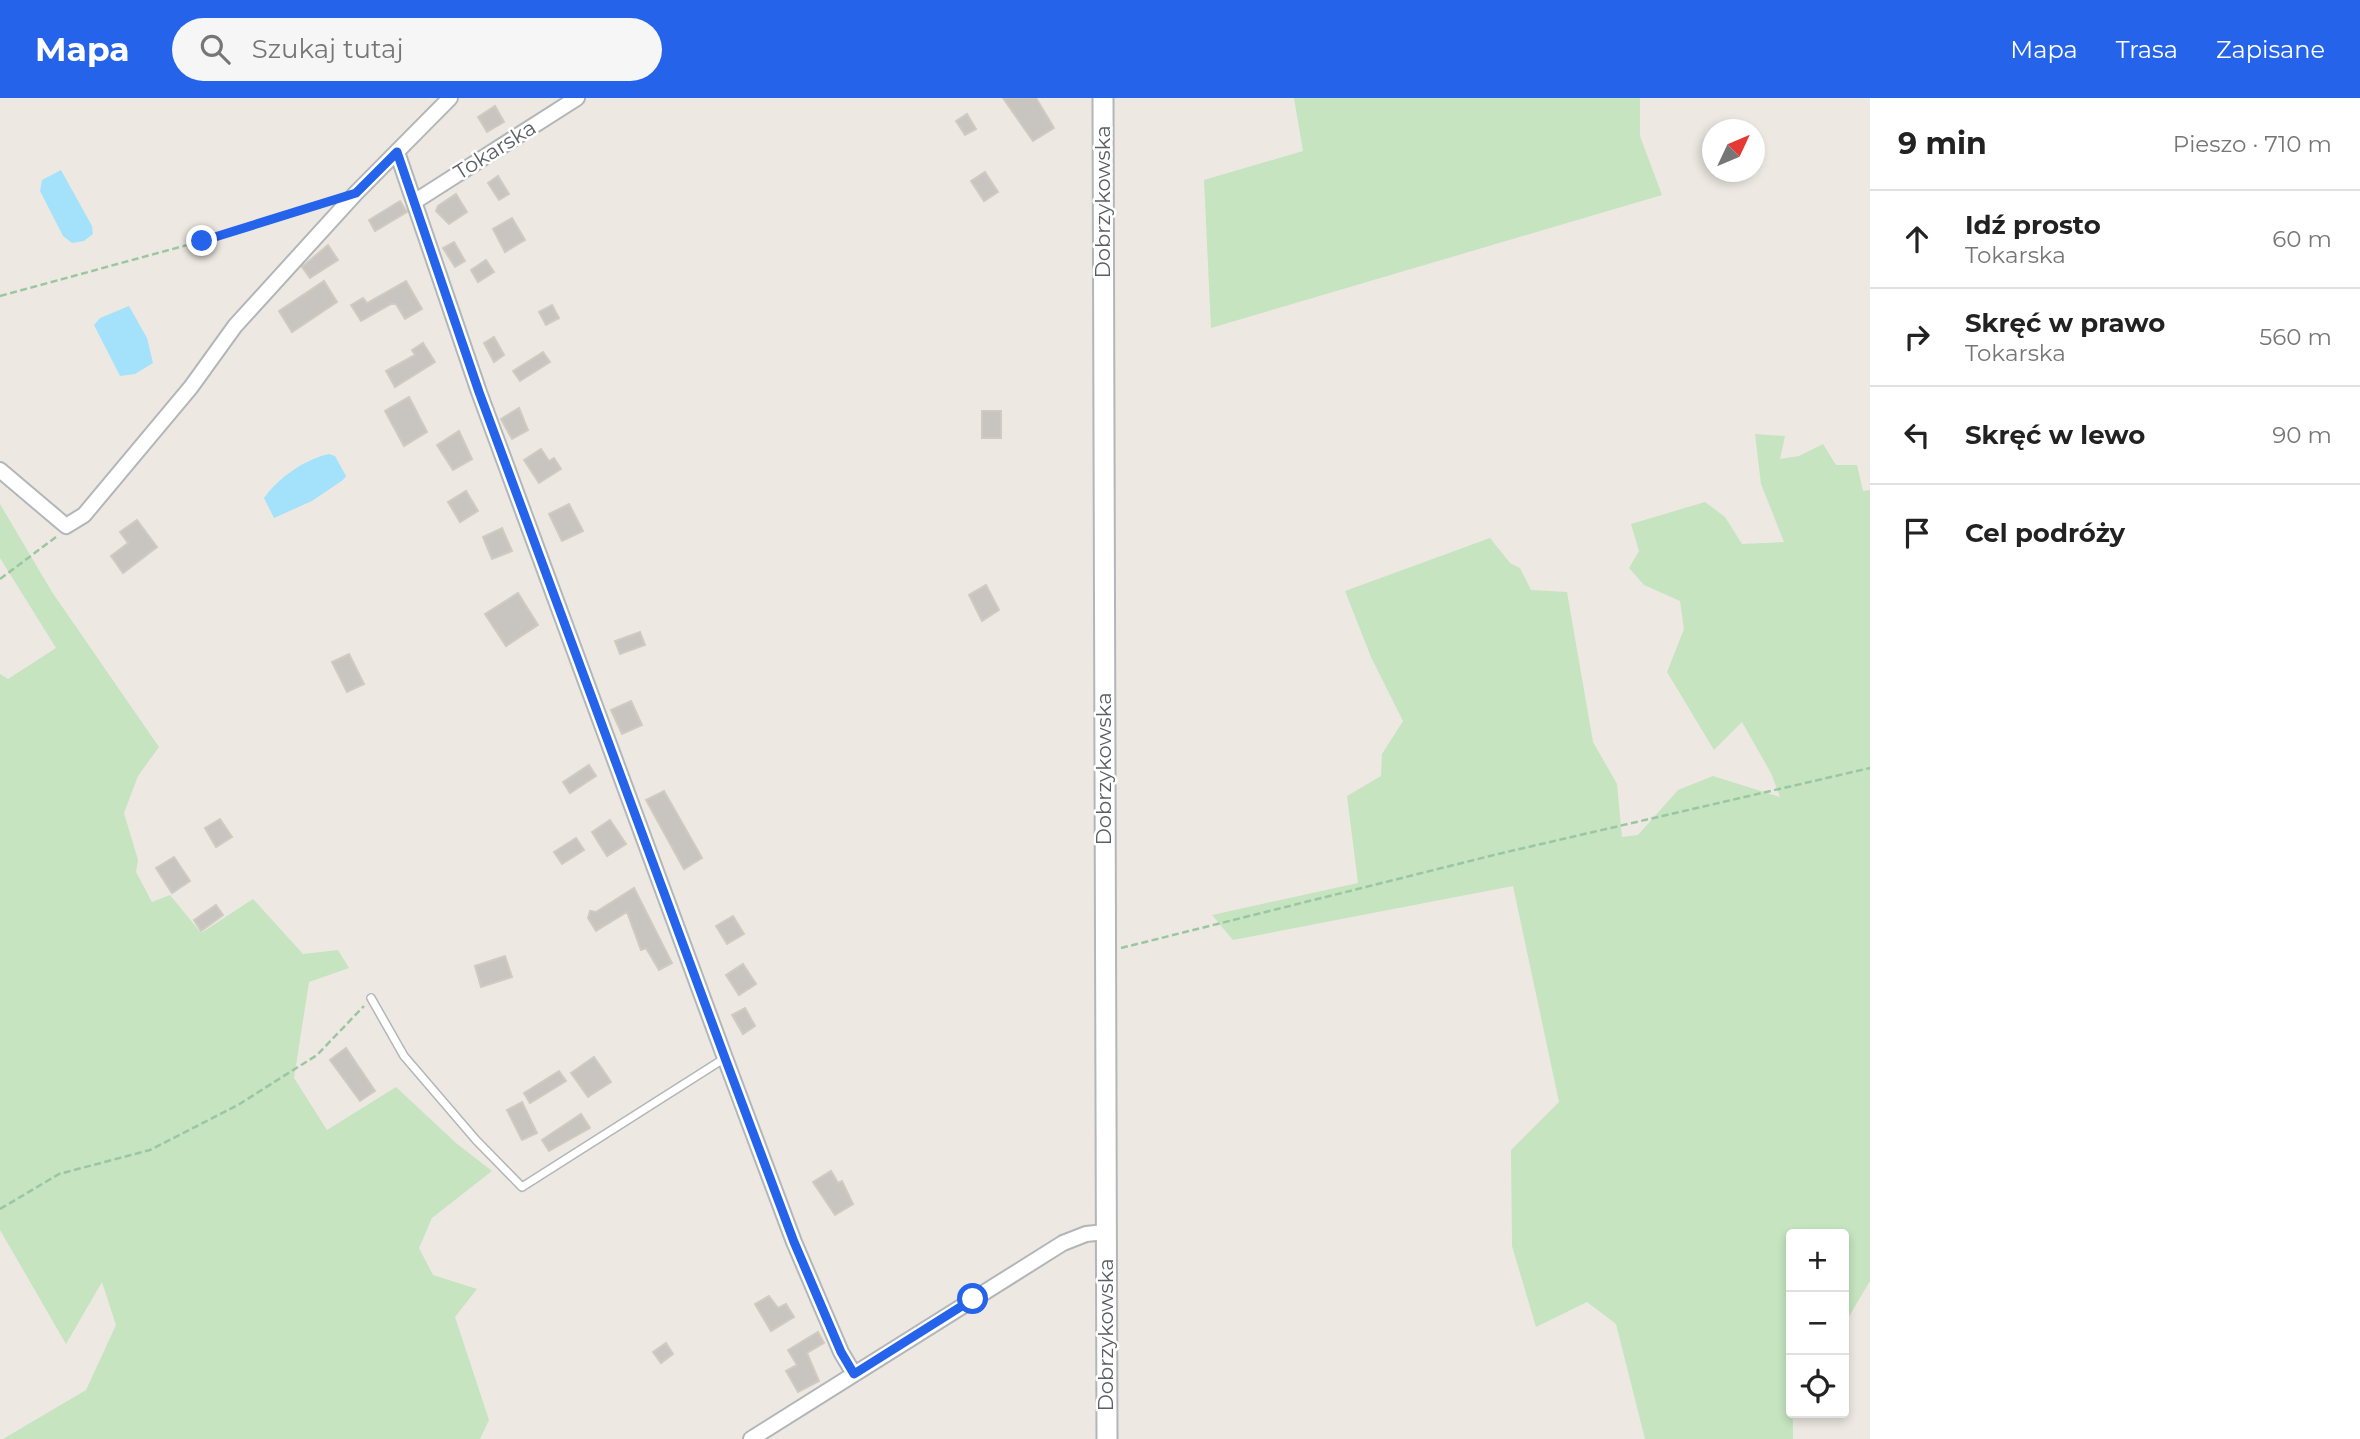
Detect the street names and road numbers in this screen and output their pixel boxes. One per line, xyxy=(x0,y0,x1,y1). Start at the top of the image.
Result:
street label: Tokarska xyxy=(449,115,540,185)
street label: Dobrzykowska xyxy=(1090,125,1115,279)
street label: Dobrzykowska xyxy=(1091,692,1116,846)
street label: Dobrzykowska xyxy=(1093,1258,1118,1412)

